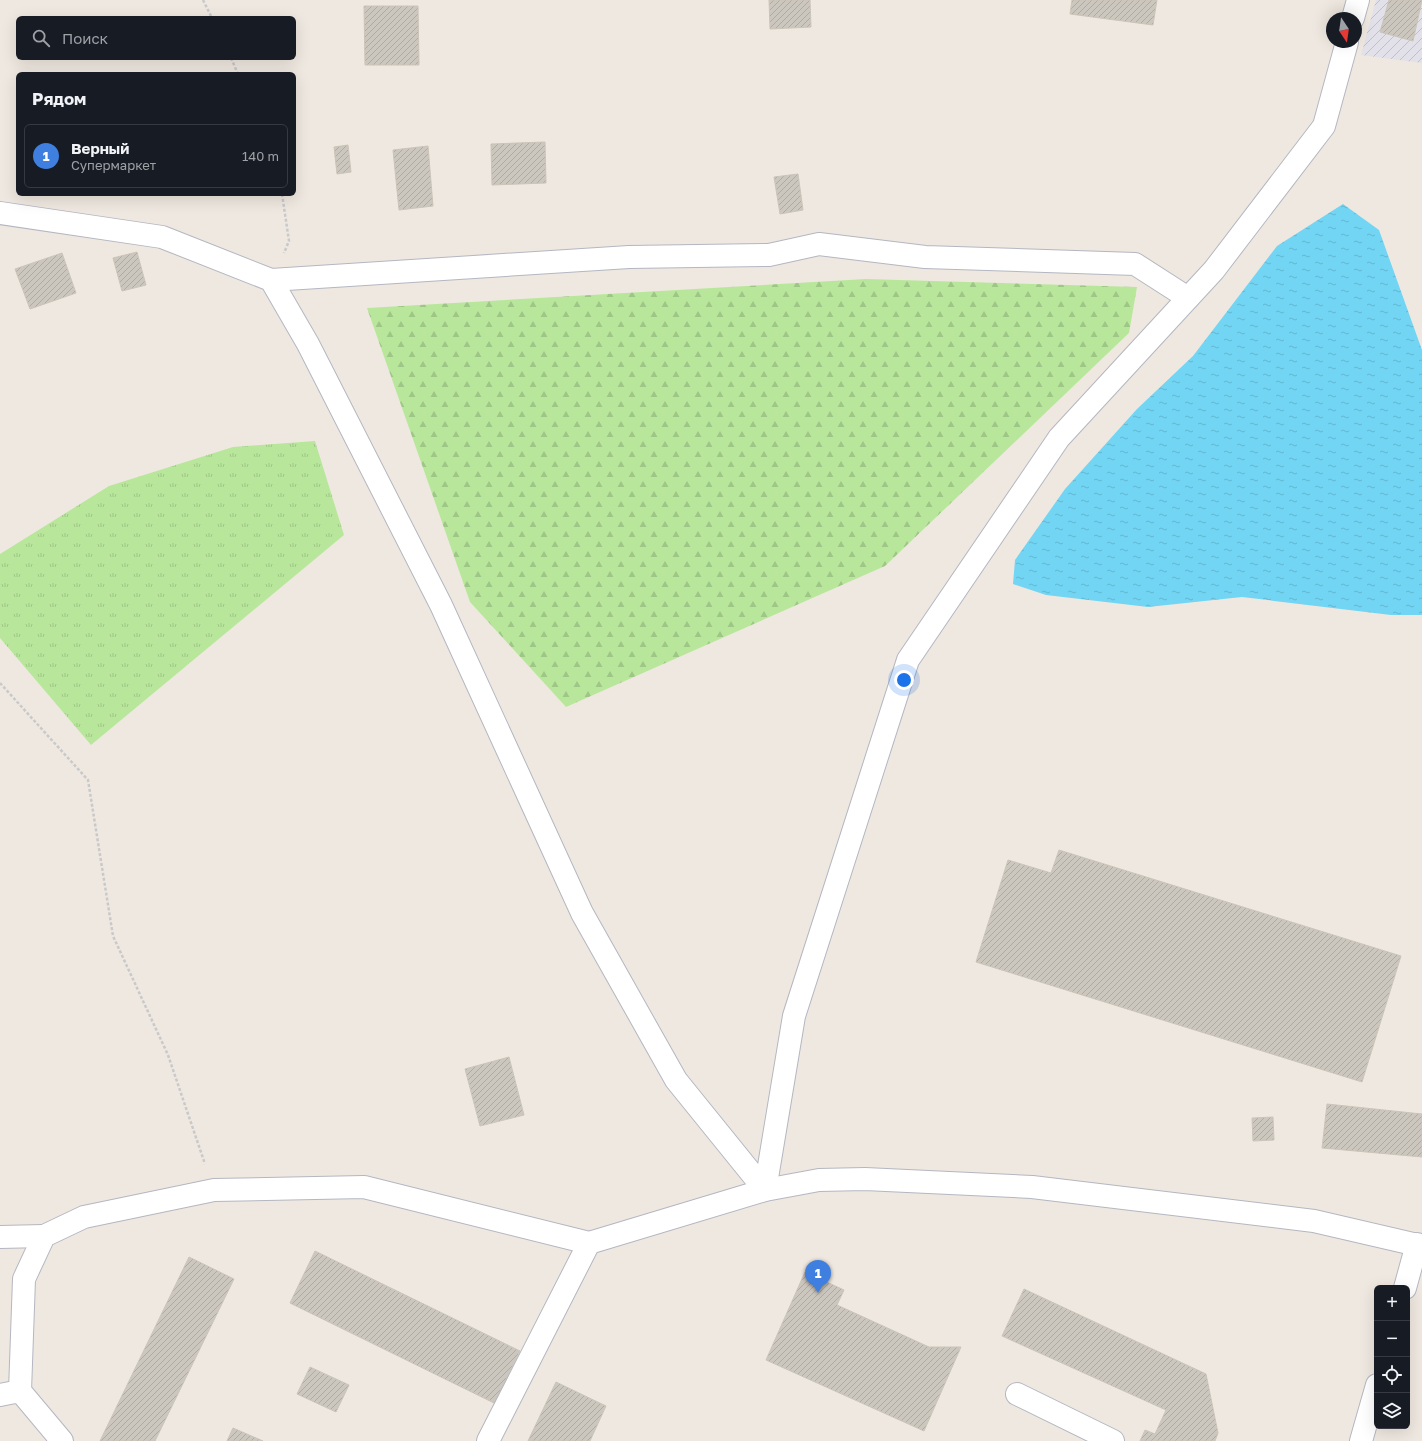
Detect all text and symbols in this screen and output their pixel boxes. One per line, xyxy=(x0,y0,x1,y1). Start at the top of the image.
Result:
north arrow xyxy=(1326,12,1362,48)
search box xyxy=(16,16,296,60)
icon: search xyxy=(30,27,52,49)
text: Поиск xyxy=(62,29,108,47)
text: Рядом xyxy=(32,88,86,109)
text: Верный xyxy=(71,139,129,157)
text: 1 xyxy=(43,148,49,164)
text: 140 m xyxy=(242,148,279,164)
text: Супермаркет xyxy=(71,157,156,173)
your location xyxy=(894,670,914,690)
pin: 1 xyxy=(805,1260,831,1293)
map controls xyxy=(1374,1285,1410,1429)
button: + xyxy=(1374,1285,1410,1321)
button: − xyxy=(1374,1321,1410,1357)
button: locate xyxy=(1374,1357,1410,1393)
button: layers xyxy=(1374,1393,1410,1429)

